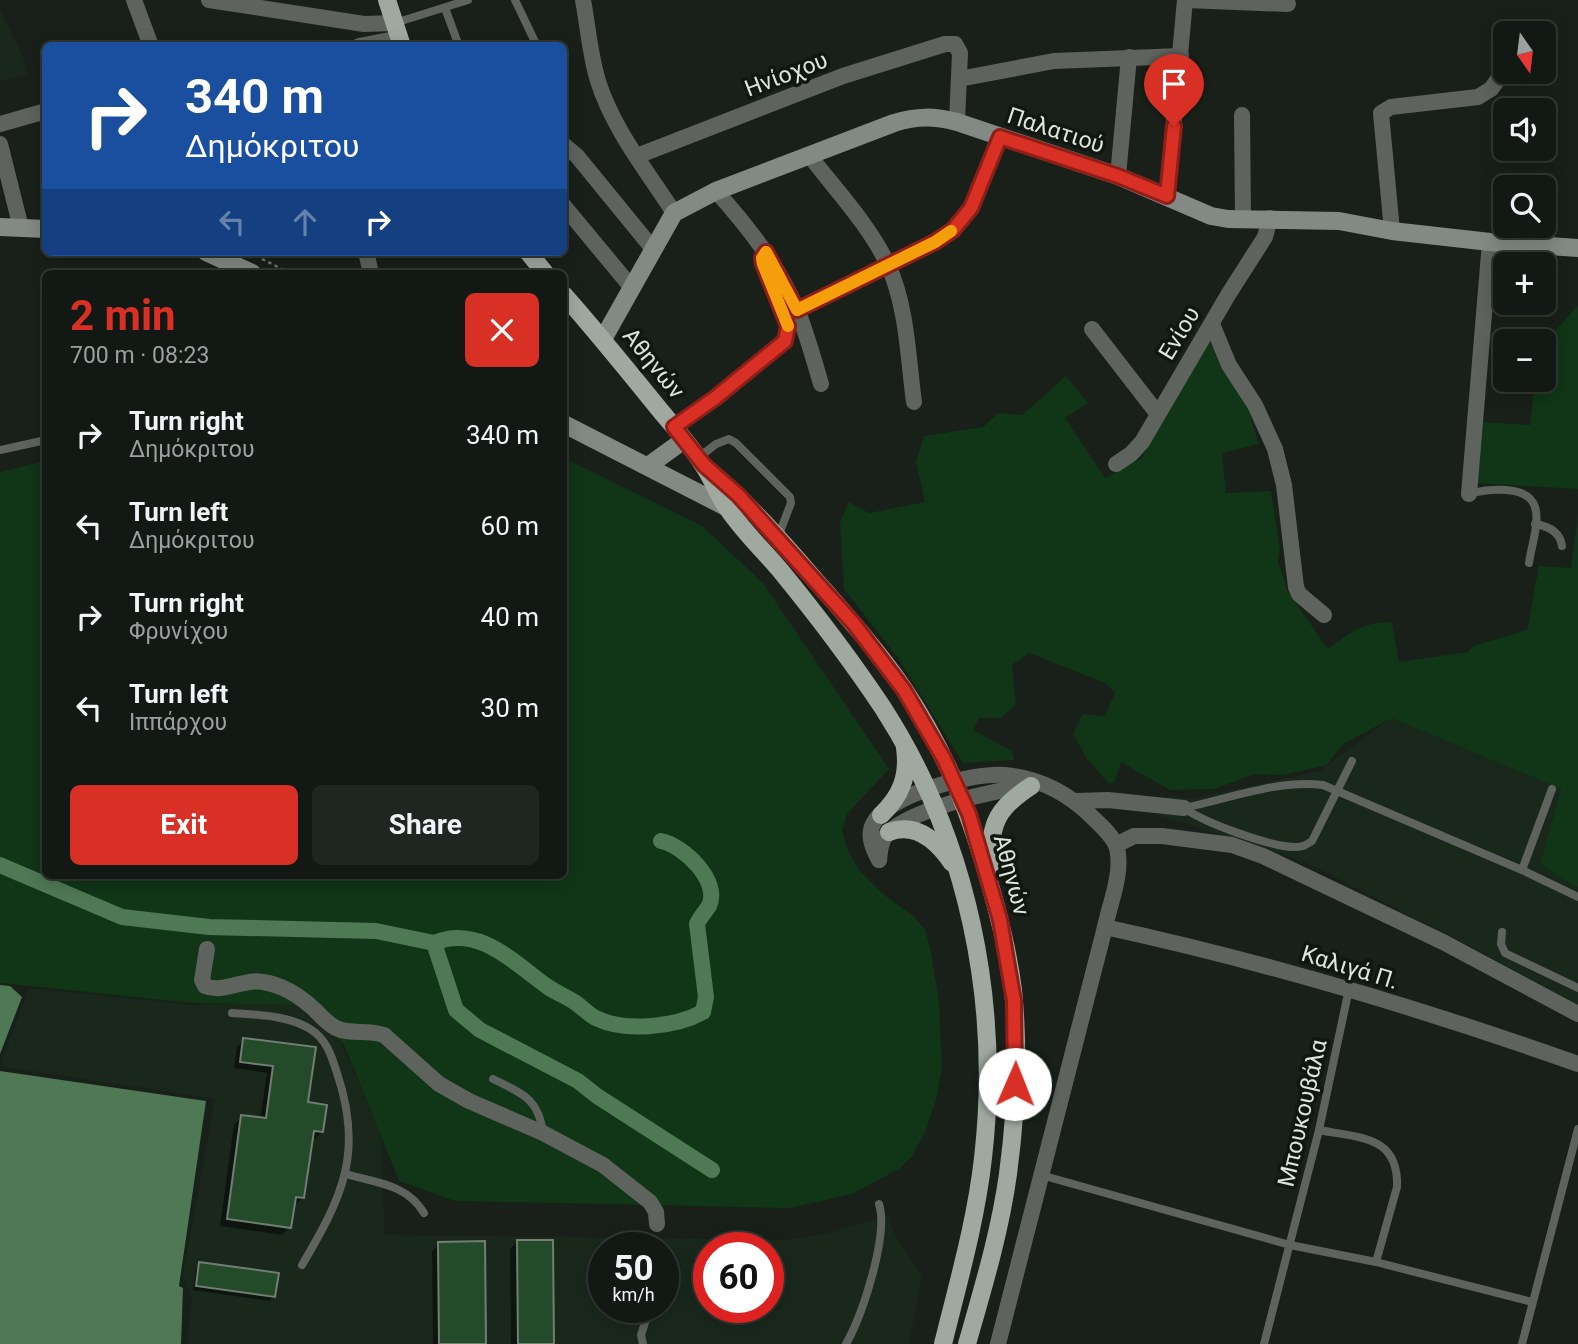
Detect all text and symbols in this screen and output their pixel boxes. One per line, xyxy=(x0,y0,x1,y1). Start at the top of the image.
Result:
north arrow xyxy=(1493,21,1556,84)
map controls xyxy=(1493,21,1556,392)
street label: Ηνίοχου xyxy=(741,46,831,103)
pin xyxy=(1144,54,1204,126)
icon: arrive xyxy=(1155,65,1193,103)
text: 340 m xyxy=(185,68,324,125)
icon: right xyxy=(70,70,161,161)
button: sound xyxy=(1493,98,1556,161)
street label: Παλατιού xyxy=(1004,102,1108,159)
text: Δημόκριτου xyxy=(185,127,360,165)
button: search xyxy=(1493,175,1556,238)
icon: left xyxy=(213,203,251,241)
icon: ahead xyxy=(286,203,324,241)
icon: right xyxy=(359,203,397,241)
button: + xyxy=(1493,252,1556,315)
text: 2 min xyxy=(70,291,176,340)
button: close xyxy=(465,293,539,367)
street label: Ενίου xyxy=(1153,302,1206,365)
street label: Αθηνών xyxy=(617,323,690,404)
button: − xyxy=(1493,329,1556,392)
text: 700 m · 08:23 xyxy=(70,342,209,369)
text: Turn right xyxy=(129,406,244,436)
icon: right xyxy=(70,416,108,454)
text: 340 m xyxy=(466,420,539,450)
text: Δημόκριτου xyxy=(129,436,254,463)
text: Turn left xyxy=(129,497,228,527)
icon: left xyxy=(70,507,108,545)
text: 60 m xyxy=(481,511,539,541)
text: Δημόκριτου xyxy=(129,527,254,554)
text: Turn right xyxy=(129,588,244,618)
icon: right xyxy=(70,598,108,636)
text: 40 m xyxy=(481,602,539,632)
text: Φρυνίχου xyxy=(129,618,228,645)
text: Turn left xyxy=(129,679,228,709)
icon: left xyxy=(70,689,108,727)
text: 30 m xyxy=(481,693,539,723)
text: Ιππάρχου xyxy=(129,709,227,736)
button: Exit xyxy=(70,785,298,865)
button: Share xyxy=(312,785,539,865)
street label: Αθηνών xyxy=(988,832,1035,918)
street label: Καλιγά Π. xyxy=(1298,940,1401,995)
street label: Μπουκουβάλα xyxy=(1272,1037,1333,1189)
position arrow xyxy=(978,1047,1052,1121)
speed limit sign: 60 xyxy=(693,1232,784,1323)
text: 50 xyxy=(613,1248,654,1289)
text: km/h xyxy=(612,1284,655,1305)

